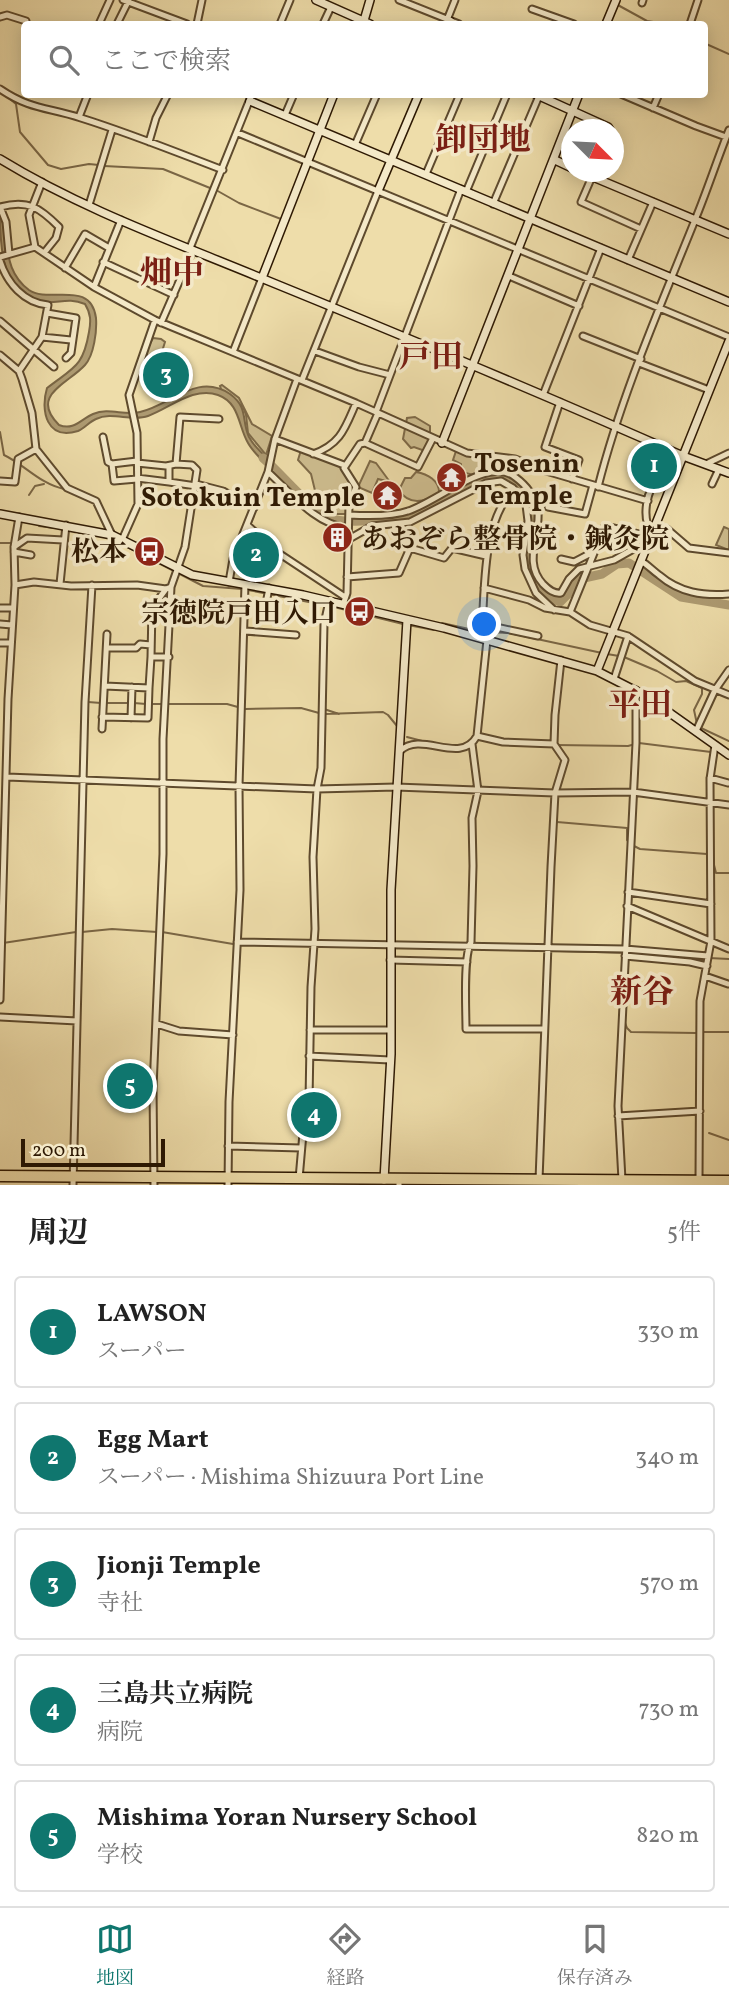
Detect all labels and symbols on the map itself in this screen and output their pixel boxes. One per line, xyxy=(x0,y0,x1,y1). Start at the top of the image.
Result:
north arrow xyxy=(561,119,624,182)
district label: 卸団地 xyxy=(435,120,531,164)
district label: 畑中 xyxy=(140,253,204,297)
district label: 戸田 xyxy=(399,337,463,381)
pin: 3 xyxy=(143,349,189,401)
pin: 1 xyxy=(631,440,677,492)
place label: Tosenin Temple xyxy=(474,445,580,516)
temple icon: Tosenin Temple xyxy=(434,461,468,495)
place label: Sotokuin Temple xyxy=(141,479,365,518)
temple icon: Sotokuin Temple xyxy=(371,479,405,513)
building icon: あおぞら整骨院・鍼灸院 xyxy=(321,521,355,555)
place label: あおぞら整骨院・鍼灸院 xyxy=(361,521,669,560)
pin: 2 xyxy=(233,529,279,581)
place label: 松本 xyxy=(71,534,127,573)
bus stop icon: 松本 xyxy=(133,534,167,568)
place label: 宗徳院戸田入口 xyxy=(141,595,337,634)
bus stop icon: 宗徳院戸田入口 xyxy=(343,595,377,629)
your location xyxy=(467,607,501,641)
district label: 平田 xyxy=(608,685,672,729)
district label: 新谷 xyxy=(610,972,674,1016)
pin: 5 xyxy=(107,1060,153,1112)
pin: 4 xyxy=(291,1089,337,1141)
scale bar xyxy=(21,1136,164,1168)

